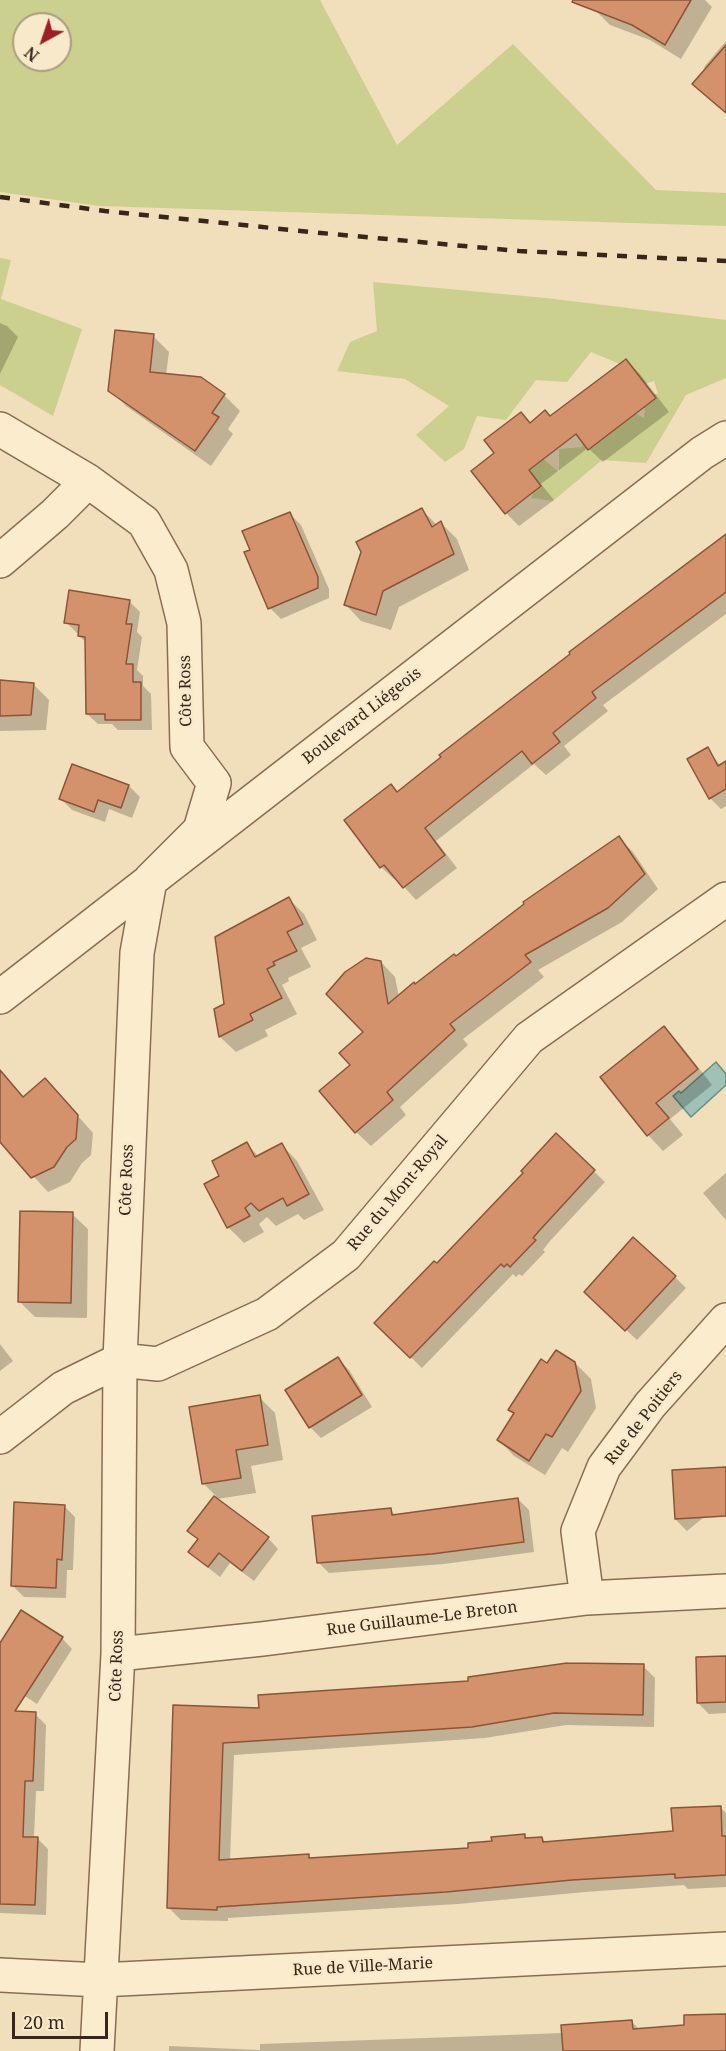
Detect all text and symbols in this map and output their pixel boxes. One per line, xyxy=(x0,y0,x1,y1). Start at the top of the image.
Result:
north arrow xyxy=(12,12,72,72)
text: N xyxy=(20,42,44,67)
street label: Côte Ross xyxy=(176,655,196,727)
street label: Boulevard Liégeois xyxy=(299,664,425,768)
street label: Rue du Mont-Royal xyxy=(344,1131,452,1255)
street label: Côte Ross xyxy=(116,1144,138,1216)
street label: Rue de Poitiers xyxy=(601,1367,687,1469)
street label: Rue Guillaume-Le Breton xyxy=(325,1598,519,1640)
street label: Côte Ross xyxy=(106,1630,128,1702)
street label: Rue de Ville-Marie xyxy=(292,1954,434,1980)
scale bar xyxy=(15,2000,111,2038)
text: 20 m xyxy=(23,2010,65,2034)

